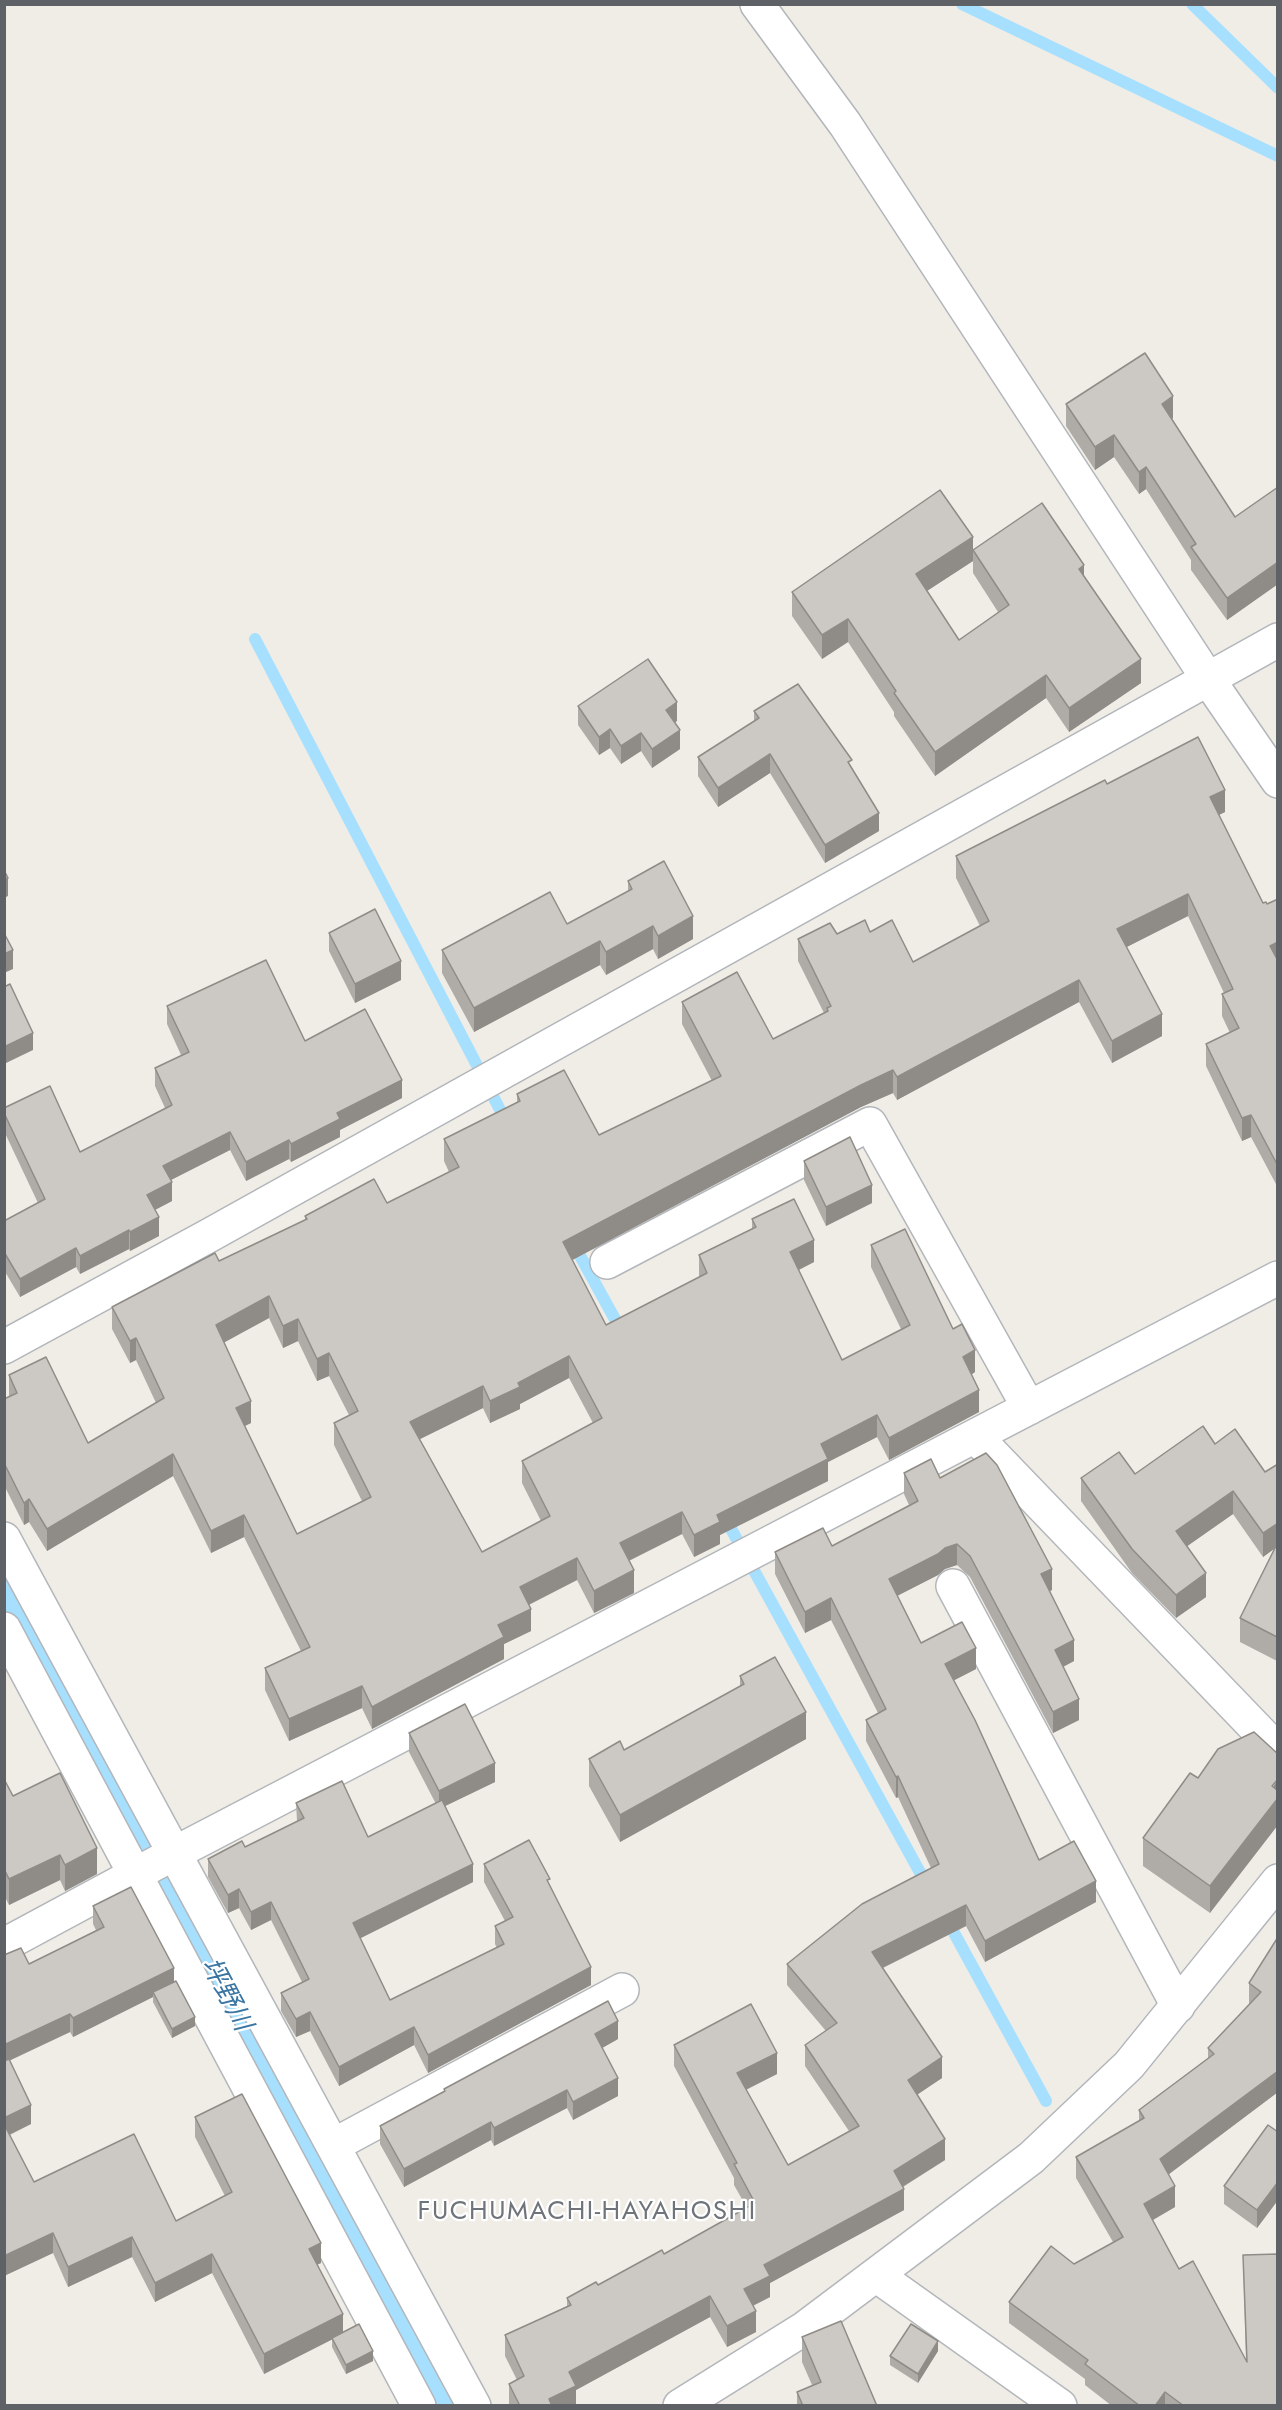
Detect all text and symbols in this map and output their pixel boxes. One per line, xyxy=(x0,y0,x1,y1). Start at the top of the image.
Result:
water label: 坪野川 xyxy=(193,1953,257,2037)
district label: FUCHUMACHI-HAYAHOSHI xyxy=(417,2197,757,2229)

